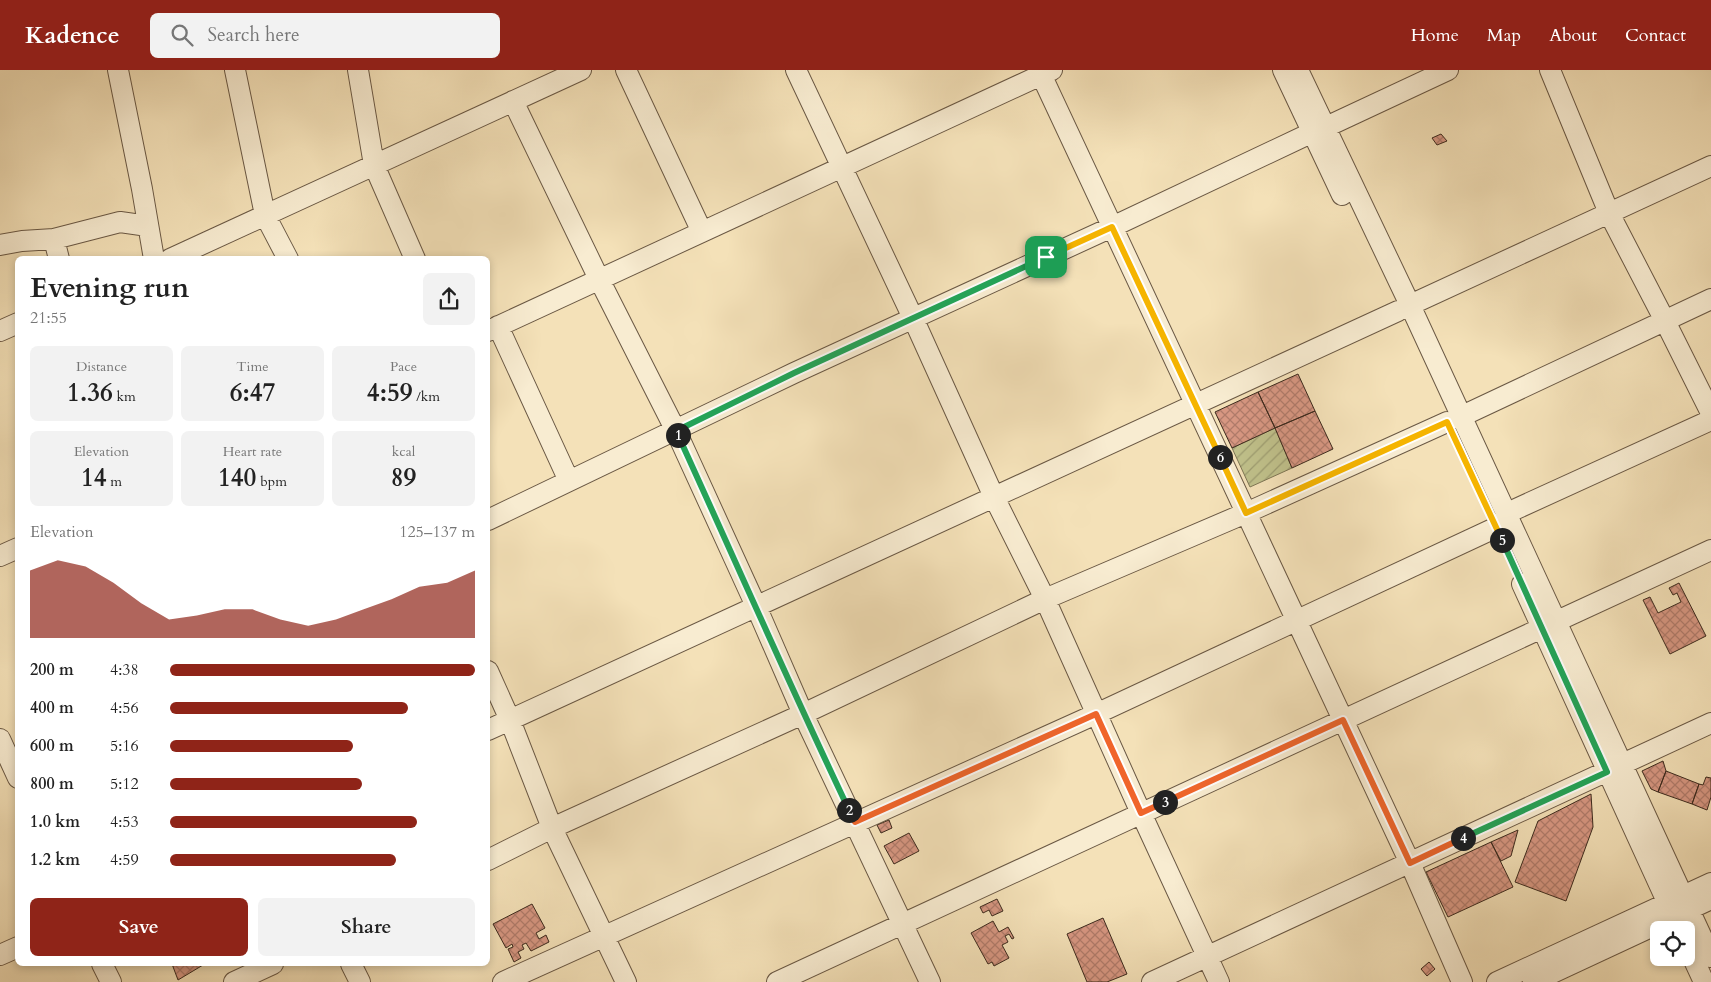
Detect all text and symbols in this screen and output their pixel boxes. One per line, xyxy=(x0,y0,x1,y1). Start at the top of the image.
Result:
search box xyxy=(150,13,500,58)
text: Kadence xyxy=(25,19,120,52)
icon: search xyxy=(168,21,196,49)
text: Search here xyxy=(208,22,300,48)
text: Home xyxy=(1411,23,1459,48)
text: Map xyxy=(1487,23,1521,48)
text: About xyxy=(1549,23,1597,48)
text: Contact xyxy=(1625,23,1686,48)
pin xyxy=(1025,236,1067,278)
icon: arrive xyxy=(1032,243,1060,271)
text: Evening run xyxy=(30,269,189,307)
button: share xyxy=(423,273,475,325)
text: 21:55 xyxy=(30,307,67,329)
text: Distance xyxy=(76,357,127,376)
text: Time xyxy=(236,357,269,376)
text: Pace xyxy=(390,357,417,376)
text: 1.36 xyxy=(67,376,113,410)
text: 6:47 xyxy=(230,376,275,410)
text: 4:59 xyxy=(367,376,413,410)
text: km xyxy=(113,387,136,406)
text: /km xyxy=(413,387,440,406)
pin: 1 xyxy=(666,422,690,448)
text: 1 xyxy=(675,426,682,445)
text: Elevation xyxy=(74,442,129,461)
text: Heart rate xyxy=(223,442,282,461)
text: kcal xyxy=(392,442,415,461)
pin: 6 xyxy=(1208,444,1232,470)
text: 6 xyxy=(1217,448,1224,467)
text: 14 xyxy=(81,461,107,495)
text: 140 xyxy=(218,461,256,495)
text: 89 xyxy=(391,461,416,495)
text: m xyxy=(107,472,122,491)
text: bpm xyxy=(256,472,287,491)
text: Elevation xyxy=(30,521,94,543)
text: 125–137 m xyxy=(399,521,475,543)
pin: 5 xyxy=(1490,528,1514,552)
text: 5 xyxy=(1499,531,1506,550)
text: 200 m xyxy=(30,659,74,681)
text: 4:38 xyxy=(110,659,139,681)
text: 400 m xyxy=(30,697,74,719)
text: 4:56 xyxy=(110,697,139,719)
text: 600 m xyxy=(30,735,74,757)
text: 5:16 xyxy=(110,735,139,757)
text: 800 m xyxy=(30,773,74,795)
text: 5:12 xyxy=(110,773,139,795)
pin: 3 xyxy=(1152,790,1178,814)
text: 3 xyxy=(1162,793,1169,812)
pin: 2 xyxy=(836,798,862,822)
text: 2 xyxy=(846,801,853,820)
text: 1.0 km xyxy=(30,811,80,833)
text: 4:53 xyxy=(110,811,139,833)
pin: 4 xyxy=(1450,826,1476,850)
text: 4 xyxy=(1460,829,1467,848)
text: 1.2 km xyxy=(30,849,80,871)
text: 4:59 xyxy=(110,849,139,871)
button: Save xyxy=(30,898,248,956)
button: Share xyxy=(258,898,475,956)
map controls xyxy=(1650,921,1695,966)
button: locate xyxy=(1650,921,1695,966)

